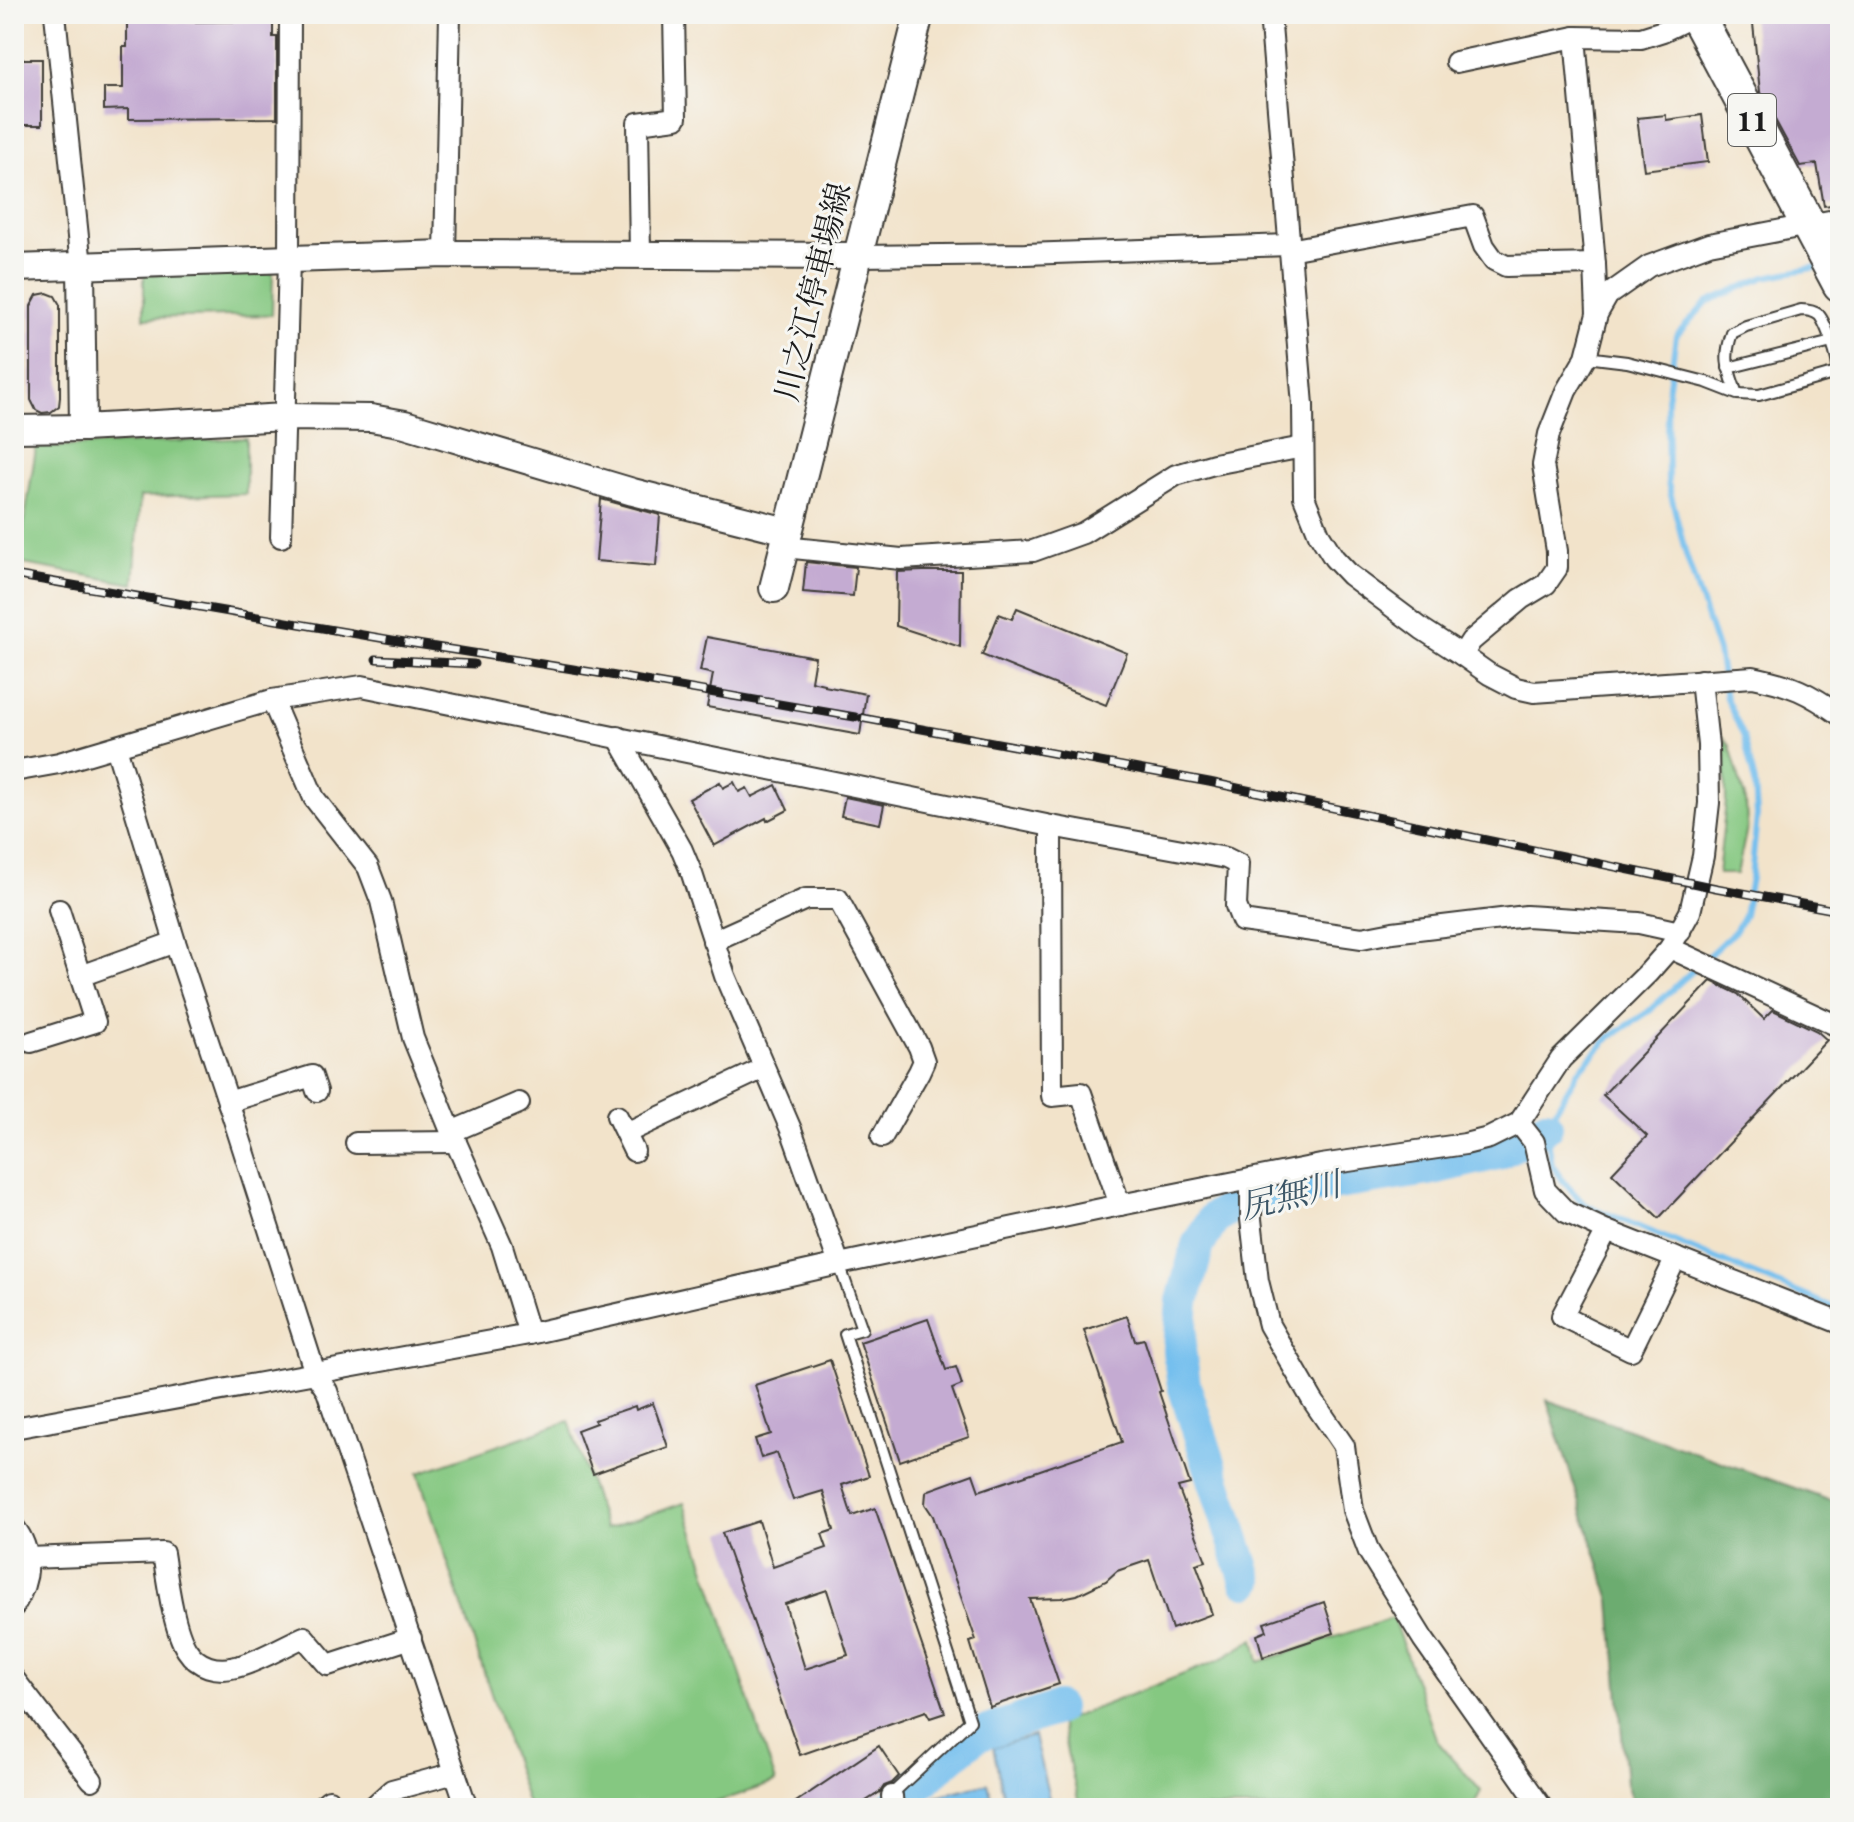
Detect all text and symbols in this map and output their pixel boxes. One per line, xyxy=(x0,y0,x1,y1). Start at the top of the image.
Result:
road number: 11 xyxy=(1728,94,1776,146)
street label: 川之江停車場線 xyxy=(766,178,860,406)
water label: 尻無川 xyxy=(1235,1160,1349,1229)

